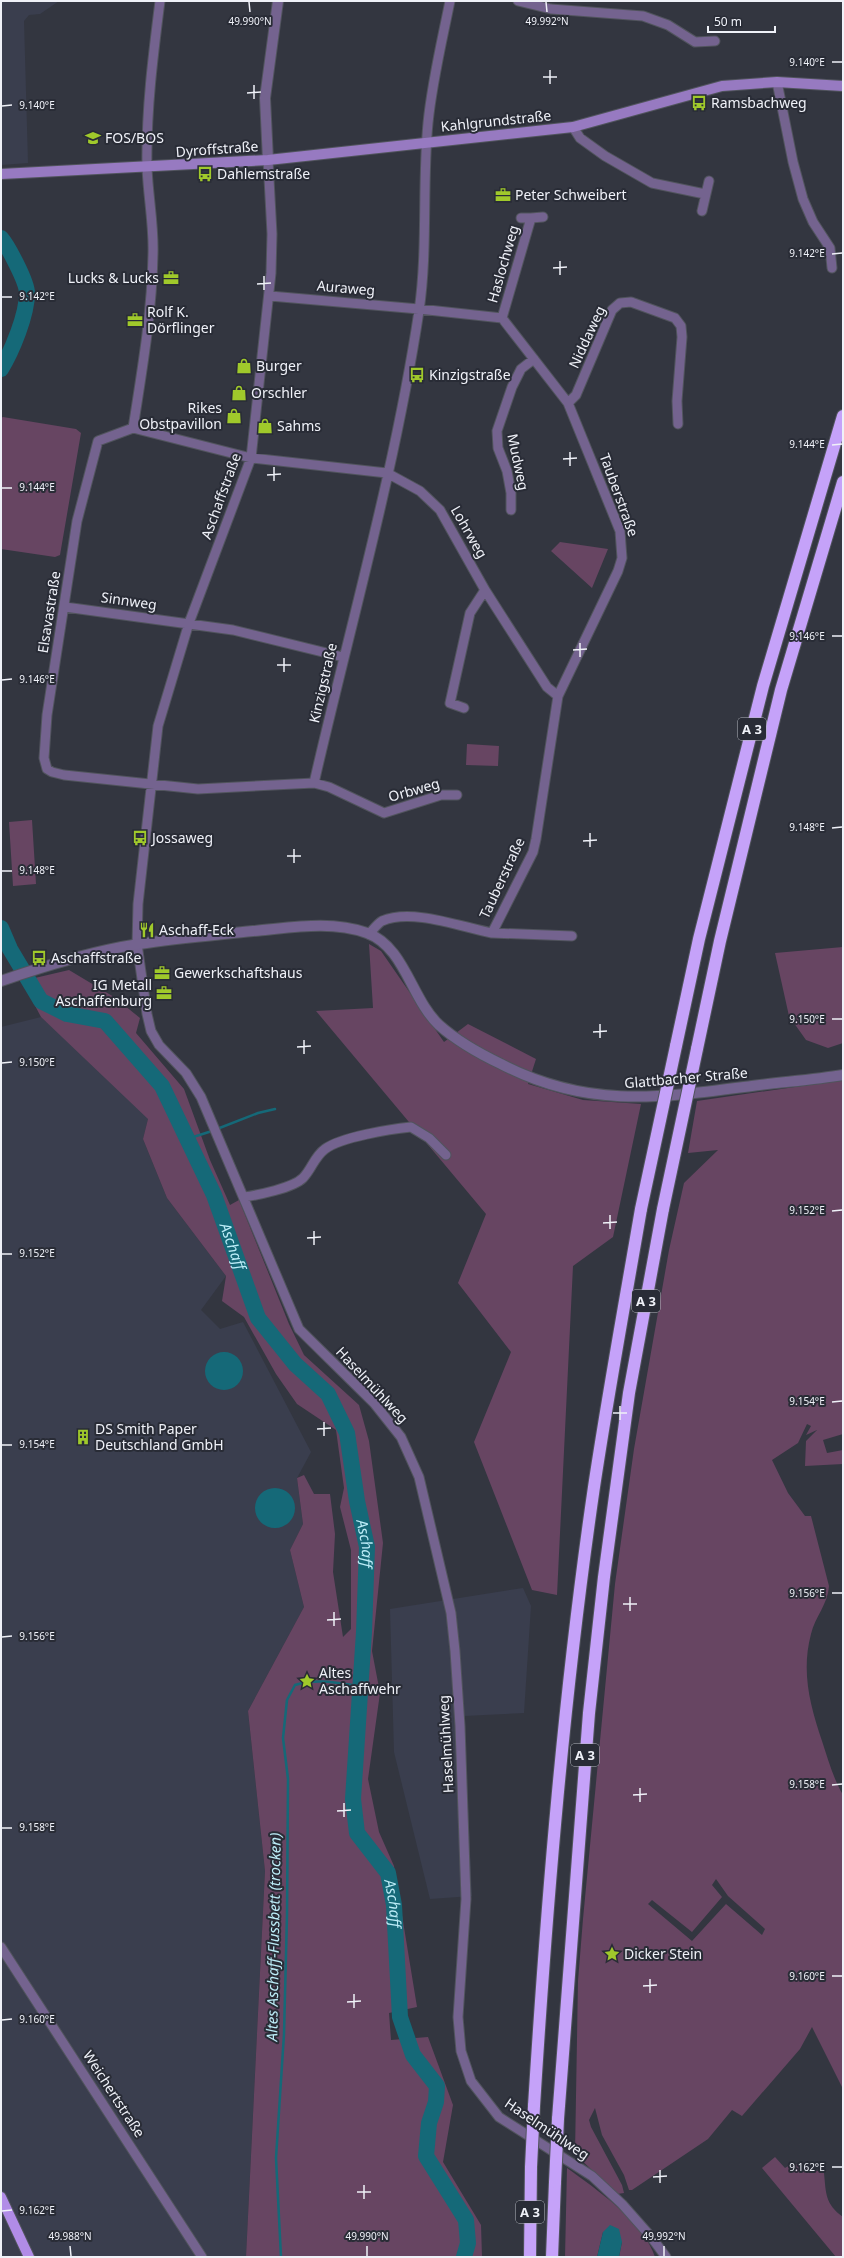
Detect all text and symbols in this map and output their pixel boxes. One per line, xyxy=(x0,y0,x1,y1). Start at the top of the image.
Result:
scale bar xyxy=(708,8,775,34)
text: 50 m xyxy=(714,13,742,30)
text: 49.990°N xyxy=(228,14,272,28)
text: 49.992°N xyxy=(525,14,569,28)
text: 9.140°E xyxy=(789,55,825,69)
place label: Ramsbachweg xyxy=(711,93,807,112)
bus stop icon: Ramsbachweg xyxy=(690,94,708,112)
text: 9.140°E xyxy=(19,98,55,112)
street label: Kahlgrundstraße xyxy=(440,105,552,136)
place label: FOS/BOS xyxy=(105,128,164,147)
school or university icon: FOS/BOS xyxy=(84,129,102,147)
street label: Dyroffstraße xyxy=(175,136,259,161)
place label: Dahlemstraße xyxy=(217,164,310,183)
bus stop icon: Dahlemstraße xyxy=(196,165,214,183)
place label: Peter Schweibert xyxy=(515,185,627,204)
office icon: Peter Schweibert xyxy=(494,186,512,204)
street label: Haslochweg xyxy=(482,223,523,305)
text: 9.142°E xyxy=(789,246,825,260)
place label: Lucks & Lucks xyxy=(68,268,159,287)
office icon: Lucks & Lucks xyxy=(162,269,180,287)
street label: Auraweg xyxy=(316,275,376,300)
text: 9.142°E xyxy=(19,289,55,303)
place label: Rolf K. Dörflinger xyxy=(147,302,215,337)
street label: Niddaweg xyxy=(564,302,609,371)
office icon: Rolf K. Dörflinger xyxy=(126,311,144,329)
place label: Burger xyxy=(256,356,302,375)
shop icon: Burger xyxy=(235,357,253,375)
place label: Kinzigstraße xyxy=(429,365,511,384)
bus stop icon: Kinzigstraße xyxy=(408,366,426,384)
place label: Orschler xyxy=(251,383,307,402)
shop icon: Orschler xyxy=(230,384,248,402)
place label: Rikes Obstpavillon xyxy=(139,398,222,433)
shop icon: Rikes Obstpavillon xyxy=(225,407,243,425)
place label: Sahms xyxy=(277,416,321,435)
shop icon: Sahms xyxy=(256,417,274,435)
street label: Mudweg xyxy=(503,432,534,492)
text: 9.144°E xyxy=(789,437,825,451)
street label: Aschaffstraße xyxy=(196,450,245,542)
street label: Tauberstraße xyxy=(596,451,643,539)
text: 9.144°E xyxy=(19,480,55,494)
street label: Lohrweg xyxy=(447,502,492,562)
street label: Elsavastraße xyxy=(33,569,64,654)
street label: Sinnweg xyxy=(100,587,158,614)
text: 9.146°E xyxy=(789,629,825,643)
street label: Kinzigstraße xyxy=(304,641,341,725)
text: 9.146°E xyxy=(19,672,55,686)
road number: A 3 xyxy=(738,718,766,740)
street label: Orbweg xyxy=(386,773,442,806)
text: 9.148°E xyxy=(789,820,825,834)
place label: Jossaweg xyxy=(150,828,213,847)
bus stop icon: Jossaweg xyxy=(131,829,149,847)
street label: Tauberstraße xyxy=(474,834,529,921)
text: 9.148°E xyxy=(19,863,55,877)
place label: Aschaff-Eck xyxy=(159,920,235,939)
restaurant icon: Aschaff-Eck xyxy=(138,921,156,939)
place label: Aschaffstraße xyxy=(51,948,141,967)
bus stop icon: Aschaffstraße xyxy=(30,949,48,967)
place label: Gewerkschaftshaus xyxy=(174,963,303,982)
office icon: Gewerkschaftshaus xyxy=(153,964,171,982)
place label: IG Metall Aschaffenburg xyxy=(55,975,152,1010)
office icon: IG Metall Aschaffenburg xyxy=(155,984,173,1002)
text: 9.150°E xyxy=(789,1012,825,1026)
text: 9.150°E xyxy=(19,1055,55,1069)
street label: Glattbacher Straße xyxy=(623,1063,749,1092)
text: 9.152°E xyxy=(789,1203,825,1217)
water label: Aschaff xyxy=(215,1219,252,1275)
text: 9.152°E xyxy=(19,1246,55,1260)
road number: A 3 xyxy=(632,1290,660,1312)
street label: Haselmühlweg xyxy=(332,1342,413,1427)
text: 9.154°E xyxy=(789,1394,825,1408)
place label: DS Smith Paper Deutschland GmbH xyxy=(95,1419,224,1454)
building icon: DS Smith Paper Deutschland GmbH xyxy=(74,1428,92,1446)
text: 9.154°E xyxy=(19,1437,55,1451)
water label: Aschaff xyxy=(352,1516,378,1570)
text: 9.156°E xyxy=(789,1586,825,1600)
text: 9.156°E xyxy=(19,1629,55,1643)
place label: Altes Aschaffwehr xyxy=(319,1663,401,1698)
place icon: Altes Aschaffwehr xyxy=(298,1672,316,1690)
street label: Haselmühlweg xyxy=(433,1695,458,1793)
road number: A 3 xyxy=(571,1744,599,1766)
text: 9.158°E xyxy=(789,1777,825,1791)
text: 9.158°E xyxy=(19,1820,55,1834)
water label: Altes Aschaff-Flussbett (trocken) xyxy=(261,1832,285,2043)
water label: Aschaff xyxy=(380,1877,406,1931)
place label: Dicker Stein xyxy=(624,1944,702,1963)
place icon: Dicker Stein xyxy=(603,1945,621,1963)
text: 9.160°E xyxy=(789,1969,825,1983)
text: 9.160°E xyxy=(19,2012,55,2026)
street label: Weichertstraße xyxy=(79,2047,150,2141)
street label: Haselmühlweg xyxy=(501,2093,593,2164)
text: 9.162°E xyxy=(789,2160,825,2174)
road number: A 3 xyxy=(516,2201,544,2223)
text: 9.162°E xyxy=(19,2203,55,2217)
text: 49.988°N xyxy=(48,2229,92,2243)
text: 49.990°N xyxy=(345,2229,389,2243)
text: 49.992°N xyxy=(642,2229,686,2243)

